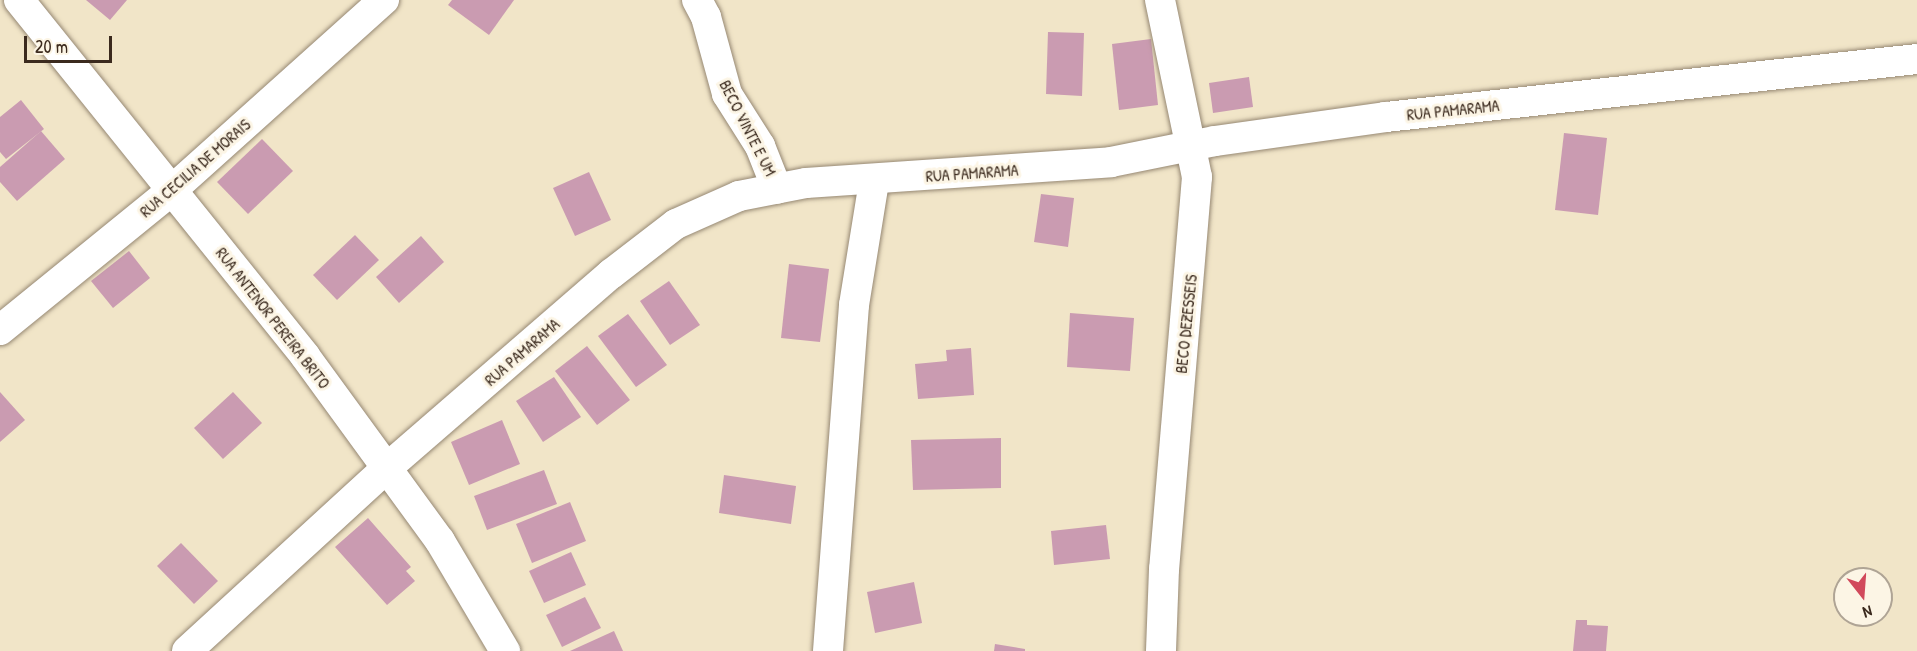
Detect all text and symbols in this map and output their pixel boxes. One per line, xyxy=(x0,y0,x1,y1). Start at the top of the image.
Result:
scale bar xyxy=(27,24,116,62)
text: 20 m xyxy=(35,34,68,59)
street label: BECO VINTE E UM xyxy=(716,77,780,179)
street label: RUA PAMARAMA xyxy=(1406,96,1500,124)
street label: RUA CECILIA DE MORAIS xyxy=(136,115,254,221)
street label: RUA PAMARAMA xyxy=(925,160,1019,186)
street label: RUA ANTENOR PEREIRA BRITO xyxy=(212,244,334,392)
street label: BECO DEZESSEIS xyxy=(1171,274,1201,374)
street label: RUA PAMARAMA xyxy=(481,314,563,390)
north arrow xyxy=(1833,567,1893,627)
text: N xyxy=(1860,601,1875,624)

